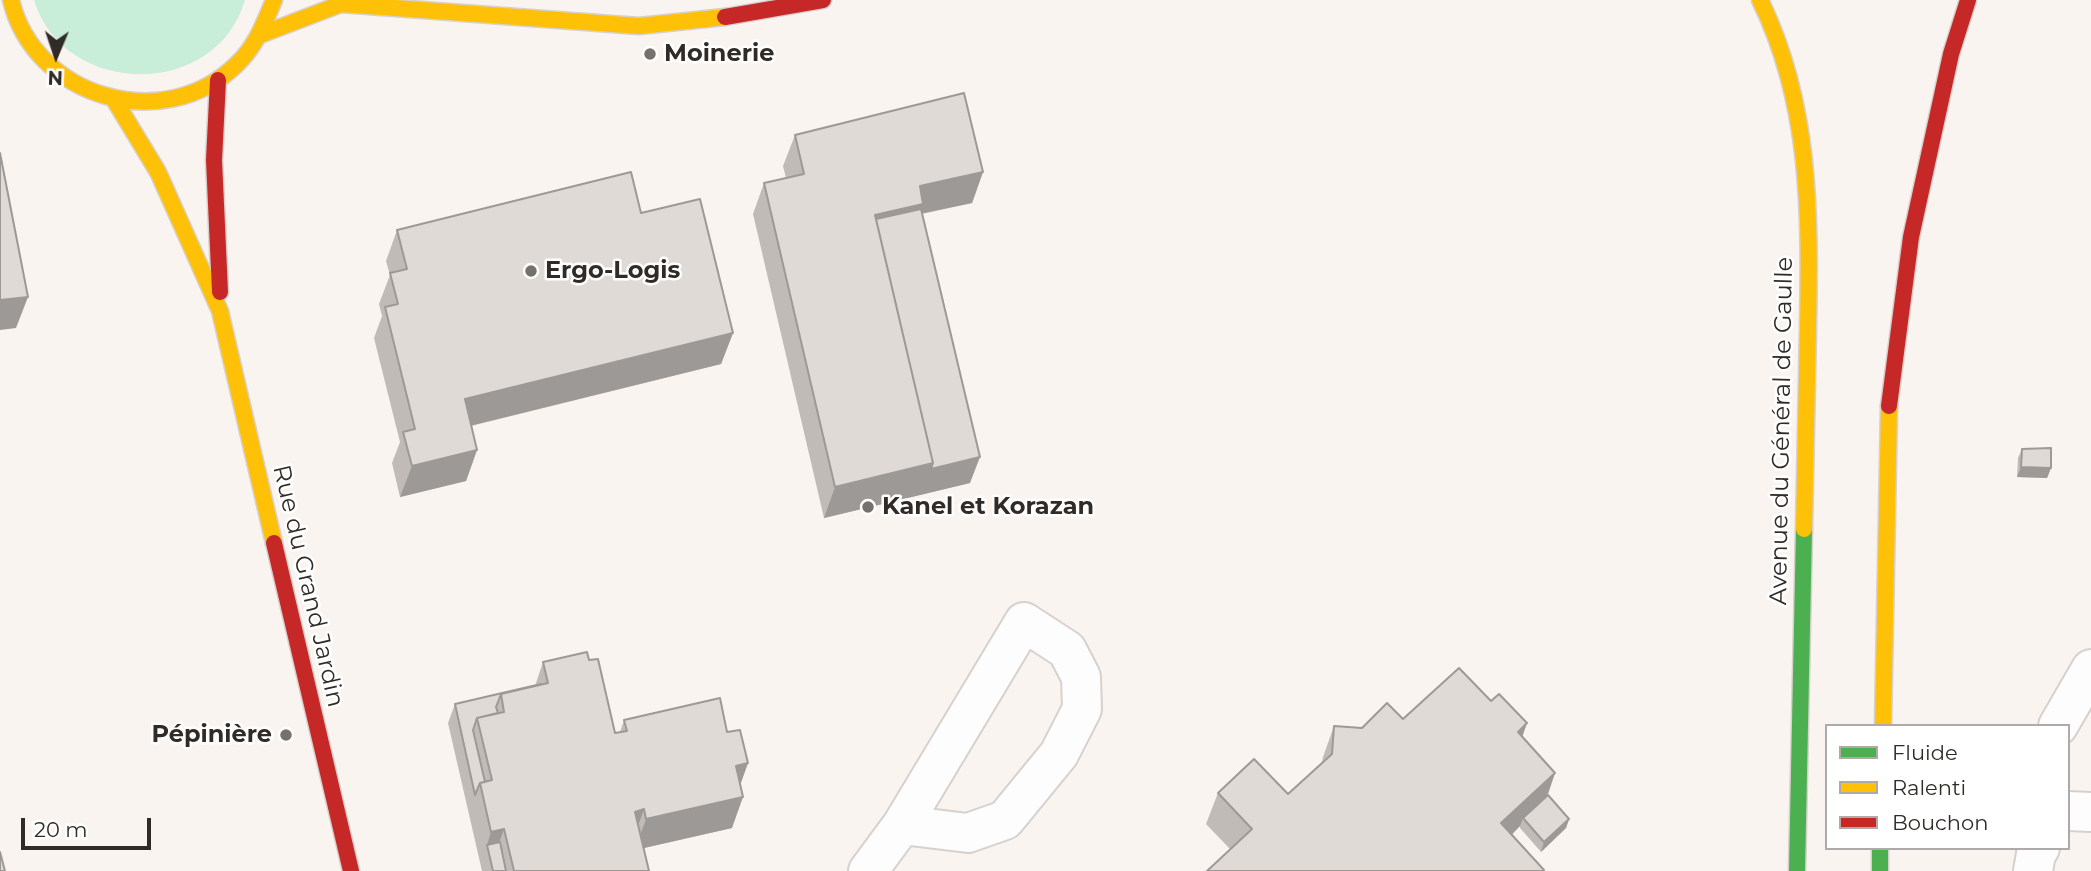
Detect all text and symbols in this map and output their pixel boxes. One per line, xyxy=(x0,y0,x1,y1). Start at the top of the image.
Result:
north arrow xyxy=(21,21,91,91)
place label: Moinerie xyxy=(664,40,774,68)
marker: Moinerie xyxy=(642,46,658,62)
text: N xyxy=(47,66,63,89)
place label: Ergo-Logis xyxy=(545,257,680,285)
street label: Avenue du Général de Gaulle xyxy=(1765,257,1799,605)
marker: Ergo-Logis xyxy=(523,263,539,279)
street label: Rue du Grand Jardin xyxy=(266,462,350,710)
place label: Kanel et Korazan xyxy=(882,493,1094,521)
marker: Kanel et Korazan xyxy=(860,499,876,515)
place label: Pépinière xyxy=(152,721,272,749)
legend xyxy=(1825,724,2070,850)
marker: Pépinière xyxy=(278,727,294,743)
text: Fluide xyxy=(1892,740,1958,765)
text: Ralenti xyxy=(1892,775,1966,800)
scale bar xyxy=(24,804,154,848)
text: Bouchon xyxy=(1892,810,1988,835)
text: 20 m xyxy=(34,817,88,842)

